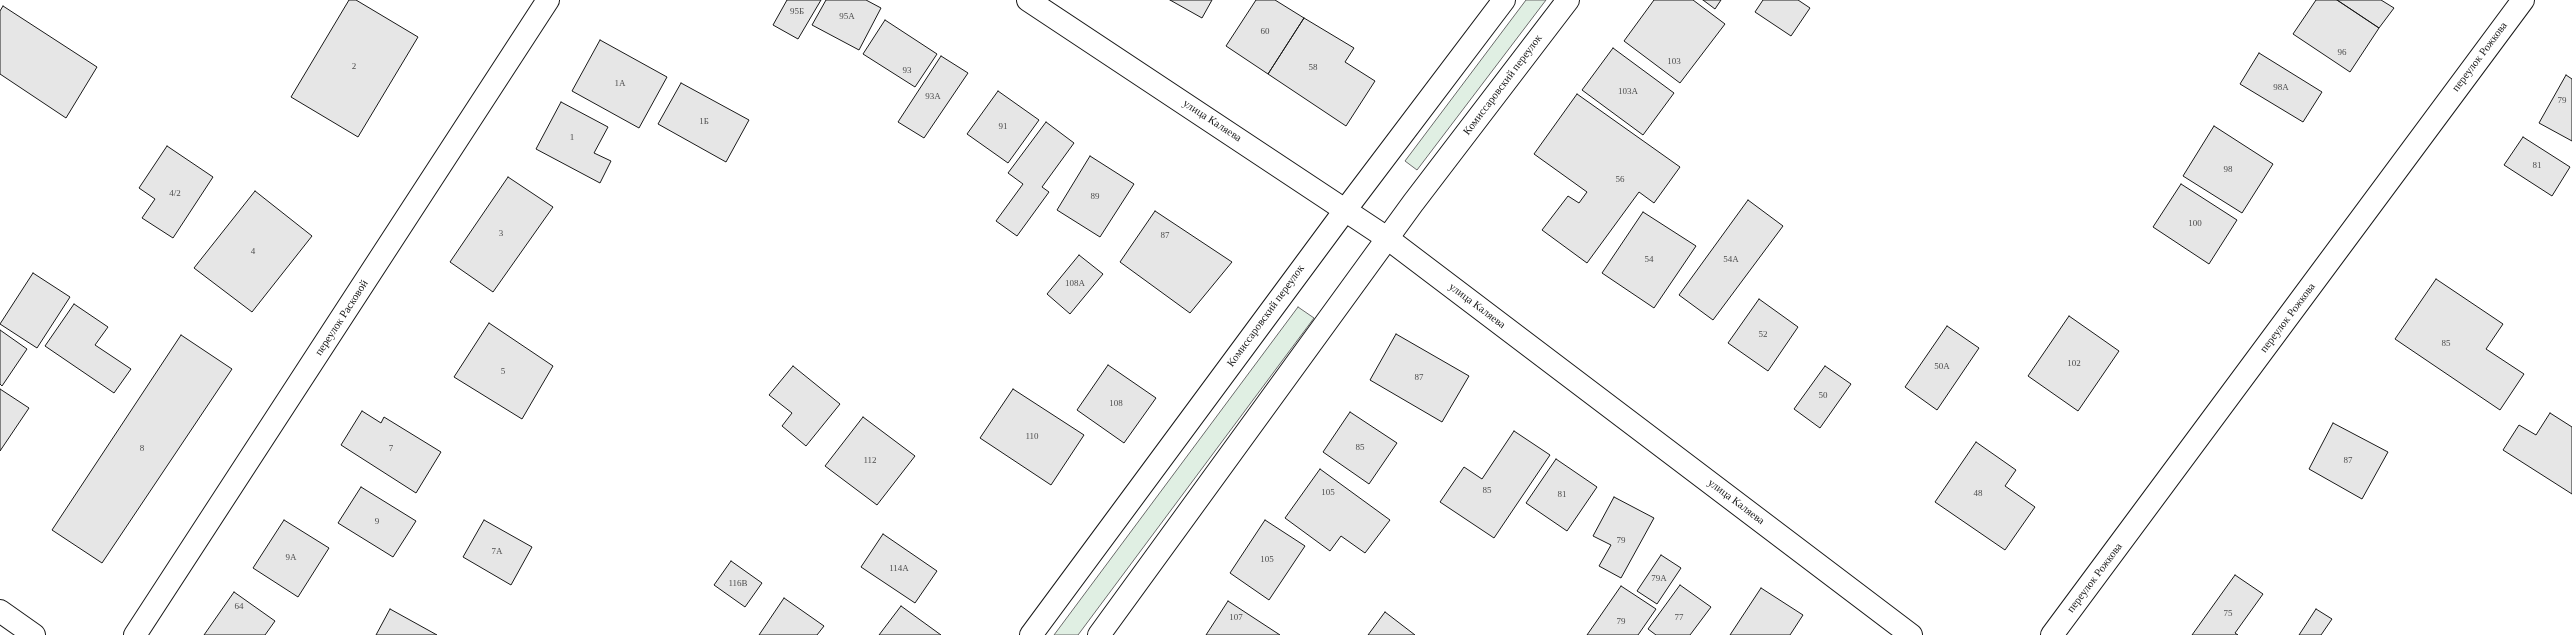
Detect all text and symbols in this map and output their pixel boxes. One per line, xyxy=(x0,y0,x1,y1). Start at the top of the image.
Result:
house number: 95Б xyxy=(790,7,804,17)
house number: 95А xyxy=(839,12,855,22)
street label: переулок Рожкова xyxy=(2449,20,2511,94)
house number: 60 xyxy=(1260,27,1270,37)
street label: Комиссаровский переулок xyxy=(1461,32,1545,138)
house number: 96 xyxy=(2338,48,2346,58)
house number: 103 xyxy=(1667,57,1681,67)
house number: 2 xyxy=(352,62,356,72)
house number: 58 xyxy=(1308,63,1318,73)
house number: 93 xyxy=(902,66,912,76)
house number: 1А xyxy=(615,79,625,89)
house number: 98А xyxy=(2273,83,2289,93)
house number: 103А xyxy=(1618,87,1638,97)
house number: 93А xyxy=(925,92,941,102)
house number: 79 xyxy=(2558,96,2566,106)
street label: улица Каляева xyxy=(1180,97,1244,145)
house number: 1Б xyxy=(699,117,709,127)
house number: 91 xyxy=(998,122,1008,132)
house number: 1 xyxy=(570,133,574,143)
house number: 81 xyxy=(2532,161,2542,171)
house number: 98 xyxy=(2224,165,2232,175)
house number: 56 xyxy=(1616,175,1624,185)
house number: 4/2 xyxy=(169,189,181,199)
house number: 89 xyxy=(1090,192,1100,202)
house number: 100 xyxy=(2188,219,2202,229)
house number: 3 xyxy=(499,229,503,239)
house number: 87 xyxy=(1160,231,1170,241)
house number: 4 xyxy=(251,247,255,257)
house number: 54 xyxy=(1644,255,1654,265)
house number: 54А xyxy=(1723,255,1739,265)
street label: Комиссаровский переулок xyxy=(1225,262,1307,370)
street label: переулок Расковой xyxy=(313,278,371,358)
house number: 108А xyxy=(1065,279,1085,289)
street label: улица Каляева xyxy=(1446,280,1508,332)
street label: переулок Рожкова xyxy=(2257,281,2319,355)
house number: 52 xyxy=(1758,330,1768,340)
house number: 85 xyxy=(2442,339,2450,349)
house number: 102 xyxy=(2067,359,2081,369)
house number: 50А xyxy=(1934,362,1950,372)
house number: 5 xyxy=(501,367,505,377)
house number: 87 xyxy=(1414,373,1424,383)
house number: 50 xyxy=(1818,391,1828,401)
house number: 108 xyxy=(1109,399,1123,409)
house number: 110 xyxy=(1025,432,1039,442)
house number: 85 xyxy=(1356,443,1364,453)
house number: 8 xyxy=(140,444,144,454)
house number: 7 xyxy=(389,444,393,454)
house number: 112 xyxy=(863,456,877,466)
house number: 87 xyxy=(2344,456,2352,466)
street label: улица Каляева xyxy=(1705,476,1767,528)
house number: 85 xyxy=(1482,486,1492,496)
house number: 105 xyxy=(1321,488,1335,498)
house number: 48 xyxy=(1974,489,1982,499)
house number: 81 xyxy=(1558,490,1566,500)
house number: 9 xyxy=(375,517,379,527)
house number: 79 xyxy=(1616,536,1626,546)
street label: переулок Рожкова xyxy=(2064,541,2126,615)
house number: 7А xyxy=(492,547,502,557)
house number: 9А xyxy=(286,553,296,563)
house number: 105 xyxy=(1260,555,1274,565)
house number: 114А xyxy=(889,564,909,574)
house number: 79А xyxy=(1651,574,1667,584)
house number: 116В xyxy=(728,579,748,589)
house number: 64 xyxy=(234,602,244,612)
house number: 75 xyxy=(2224,609,2232,619)
house number: 107 xyxy=(1229,613,1243,623)
house number: 77 xyxy=(1674,613,1684,623)
house number: 79 xyxy=(1616,617,1626,627)

